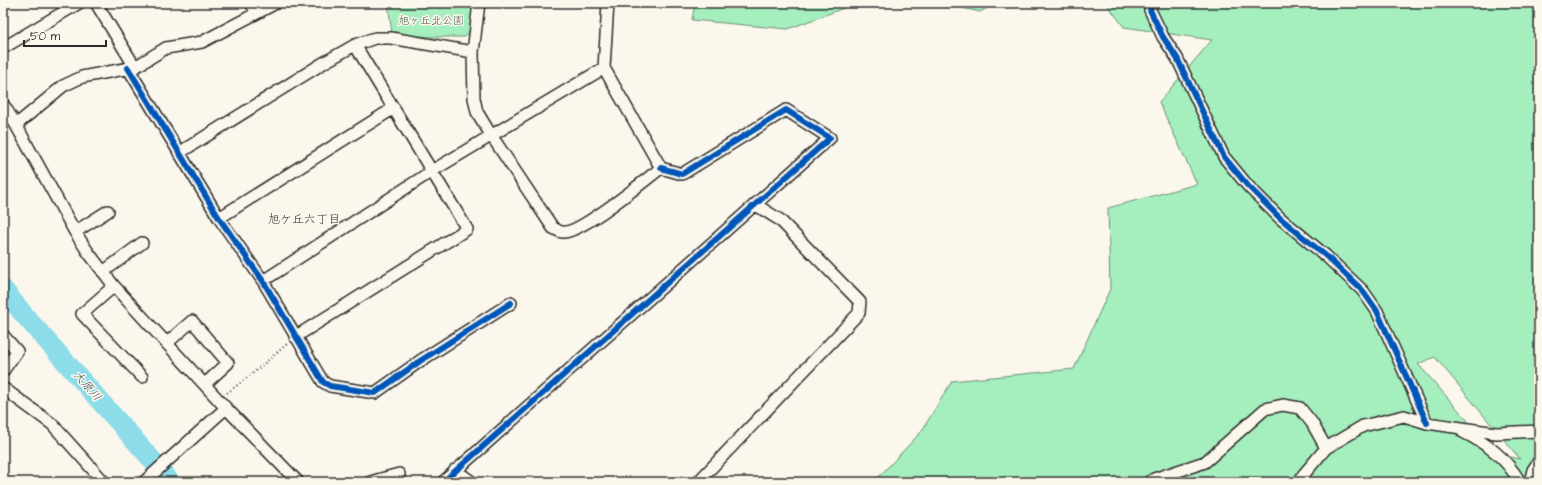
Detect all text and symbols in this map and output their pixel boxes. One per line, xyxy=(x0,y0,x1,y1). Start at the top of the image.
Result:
park label: 旭ヶ丘北公園 xyxy=(398,13,464,28)
scale bar xyxy=(24,22,106,48)
text: 50 m xyxy=(30,28,61,45)
district label: 旭ケ丘六丁目 xyxy=(268,211,340,228)
water label: 大原川 xyxy=(69,367,105,405)

